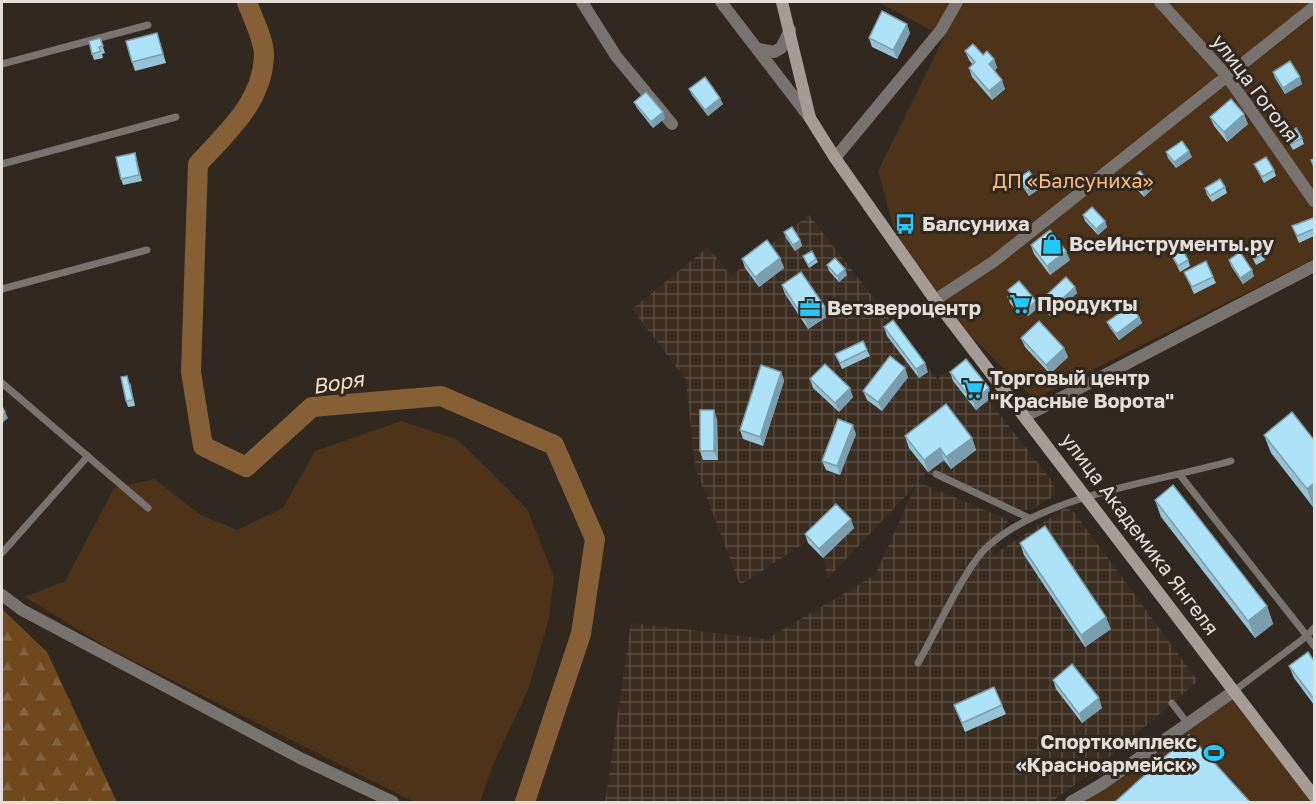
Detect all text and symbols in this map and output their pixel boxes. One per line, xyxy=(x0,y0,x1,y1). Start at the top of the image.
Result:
street label: улица Гоголя xyxy=(1208,29,1304,146)
park label: ДП «Балсуниха» xyxy=(992,168,1154,192)
place label: Балсуниха xyxy=(922,211,1030,235)
bus stop icon: Балсуниха xyxy=(893,212,917,236)
place label: ВсеИнструменты.ру xyxy=(1069,231,1274,255)
shop icon: ВсеИнструменты.ру xyxy=(1040,232,1064,256)
place label: Продукты xyxy=(1037,291,1138,315)
supermarket icon: Продукты xyxy=(1008,292,1032,316)
place label: Ветзвероцентр xyxy=(827,295,981,319)
office icon: Ветзвероцентр xyxy=(798,296,822,320)
water label: Воря xyxy=(310,365,367,399)
place label: Торговый центр "Красные Ворота" xyxy=(990,365,1174,412)
supermarket icon: Торговый центр "Красные Ворота" xyxy=(961,377,985,401)
street label: улица Академика Янгеля xyxy=(1057,428,1225,639)
place label: Спорткомплекс «Красноармейск» xyxy=(1016,729,1197,776)
sports icon: Спорткомплекс «Красноармейск» xyxy=(1202,741,1226,765)

